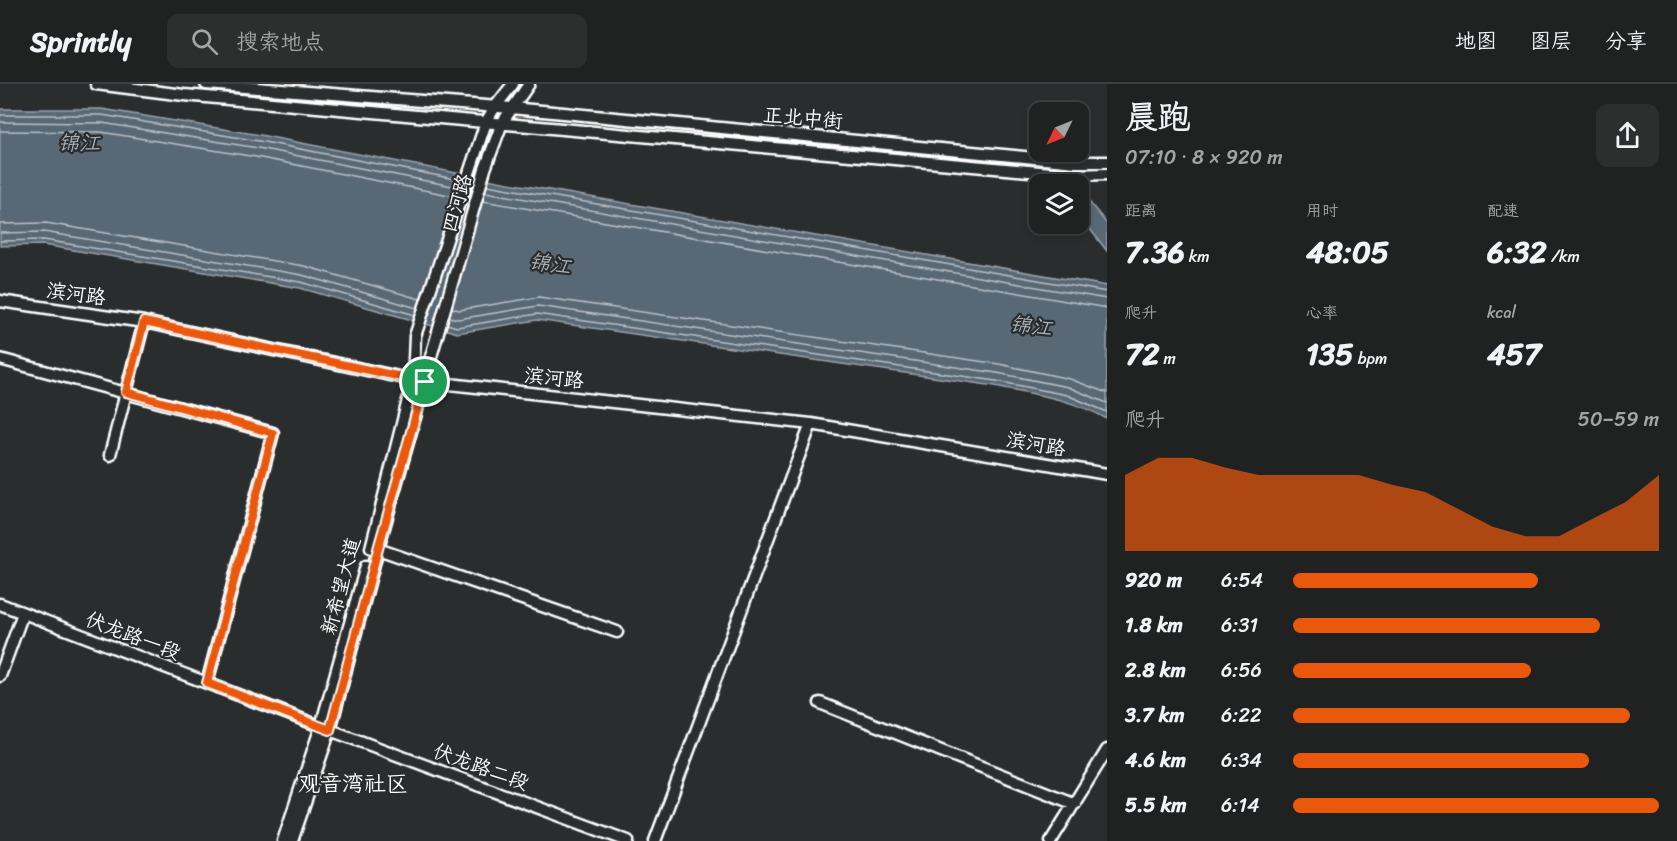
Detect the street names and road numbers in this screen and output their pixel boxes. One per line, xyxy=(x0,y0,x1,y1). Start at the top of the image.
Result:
street label: 正北中街 xyxy=(762,97,844,139)
street label: 四河路 xyxy=(432,168,482,237)
street label: 滨河路 xyxy=(44,272,109,316)
street label: 滨河路 xyxy=(522,357,587,399)
street label: 滨河路 xyxy=(1003,422,1070,467)
street label: 新希望大道 xyxy=(311,533,371,639)
street label: 伏龙路一段 xyxy=(80,602,186,670)
street label: 伏龙路二段 xyxy=(428,733,534,801)

